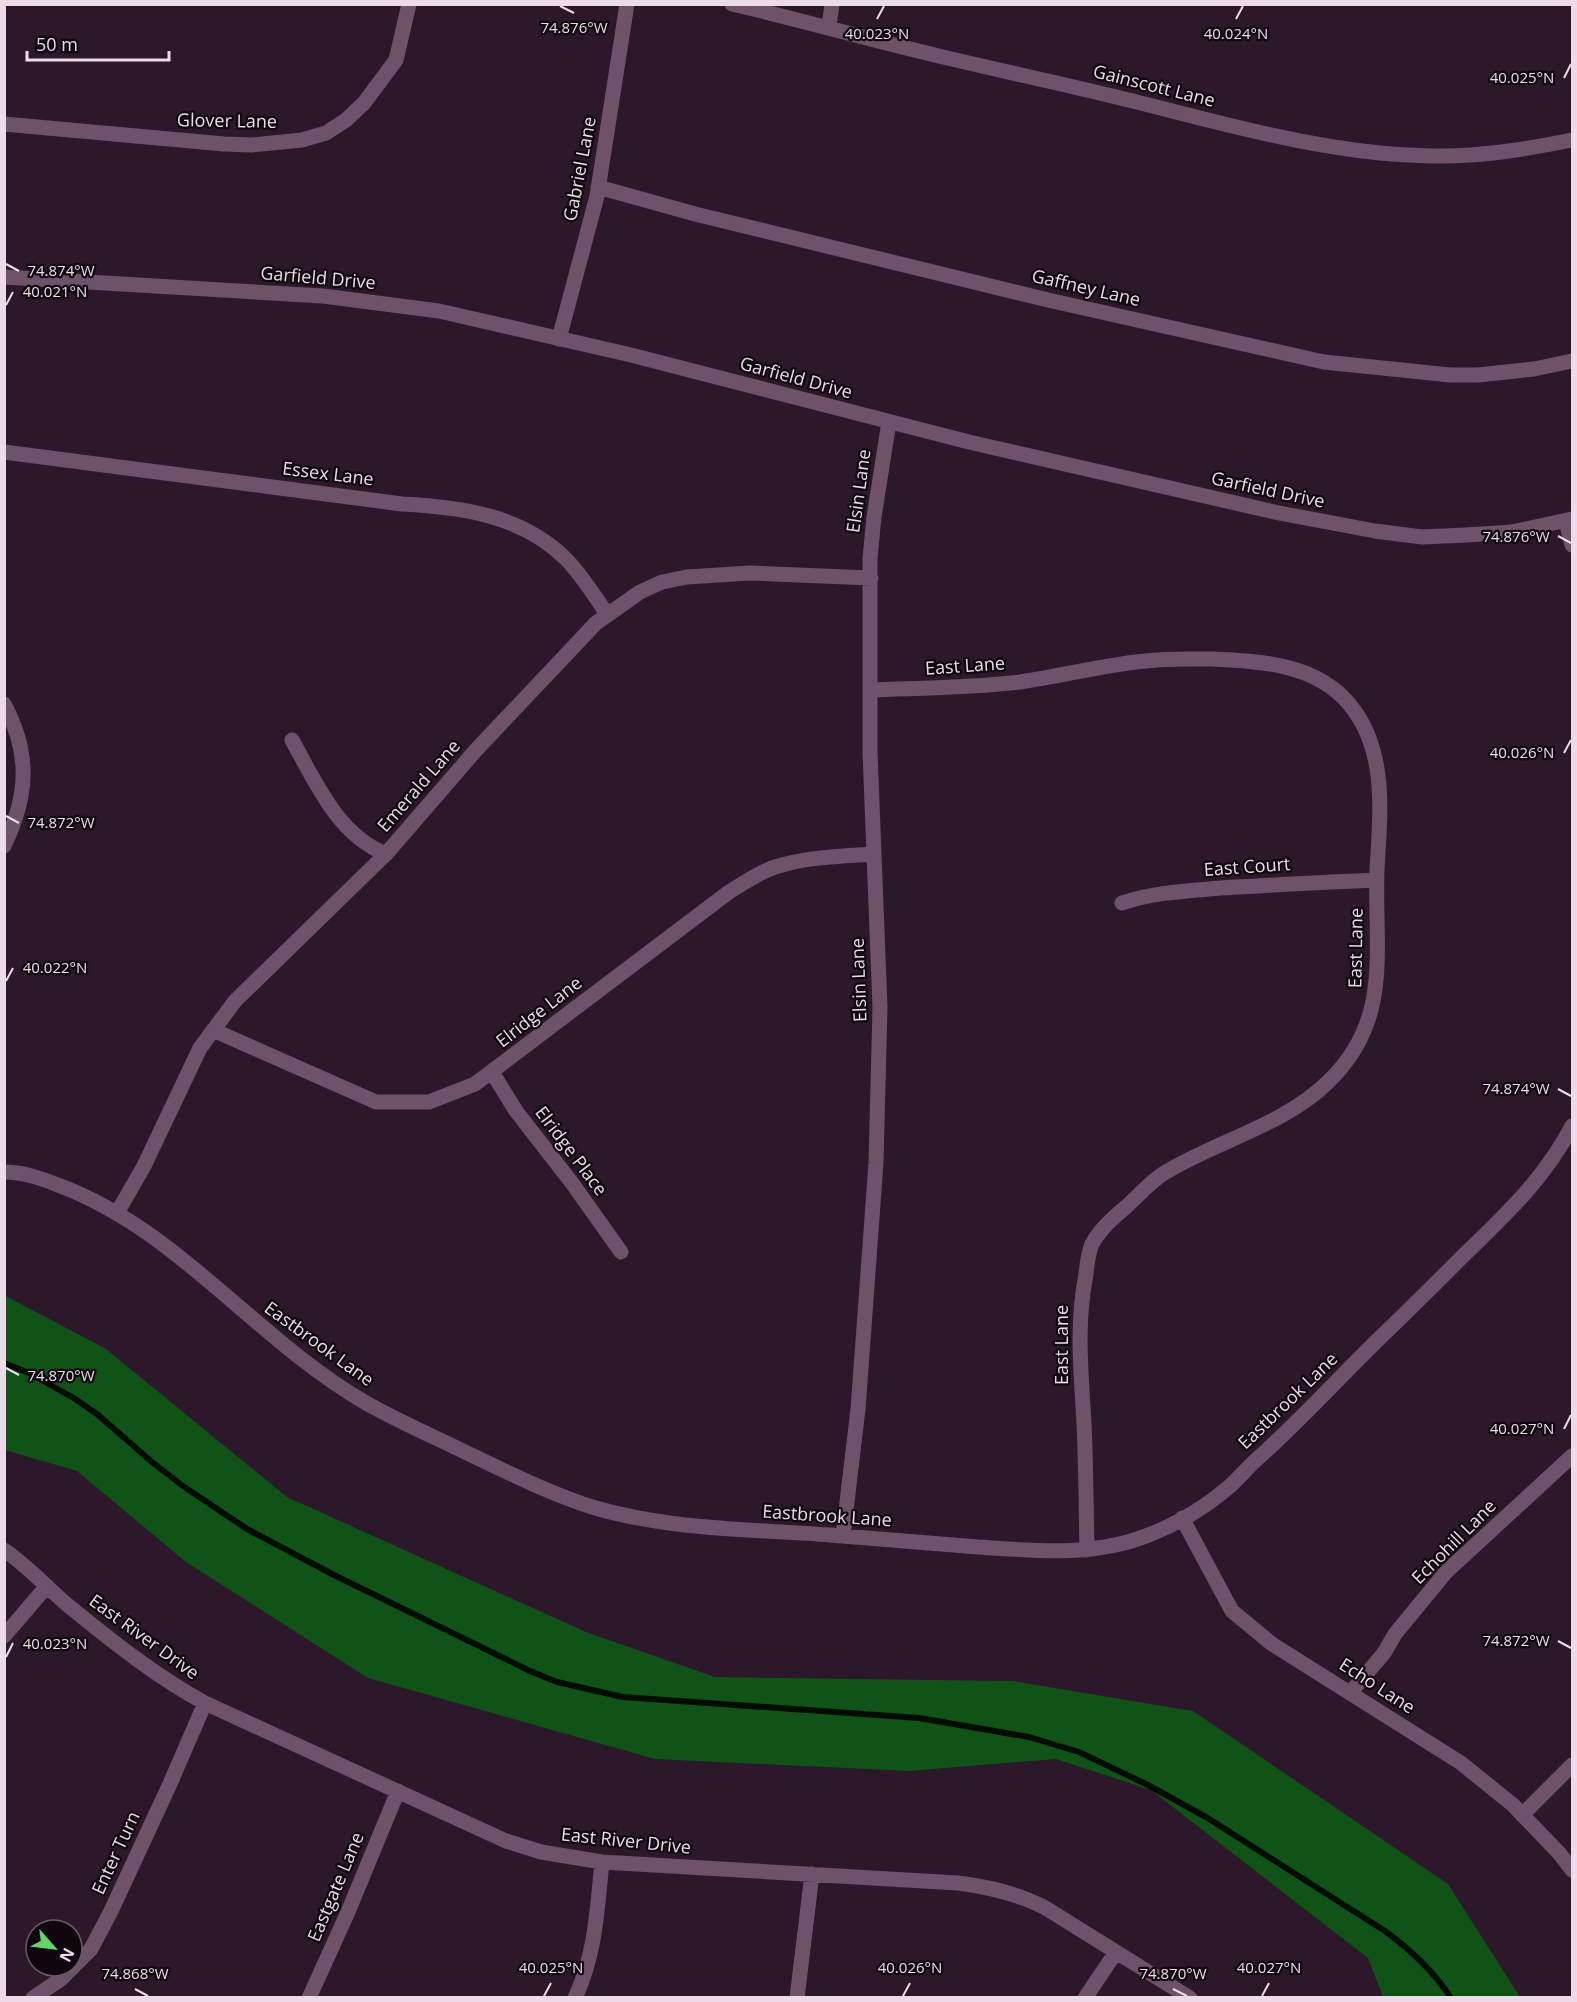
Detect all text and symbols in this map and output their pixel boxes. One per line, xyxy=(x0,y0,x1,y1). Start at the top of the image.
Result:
text: 74.876°W xyxy=(540,17,608,37)
text: 40.023°N xyxy=(845,23,909,43)
text: 40.024°N xyxy=(1204,23,1268,43)
scale bar xyxy=(27,24,170,62)
text: 50 m xyxy=(36,32,78,56)
street label: Gainscott Lane xyxy=(1091,58,1218,112)
text: 40.025°N xyxy=(1490,67,1554,87)
street label: Glover Lane xyxy=(177,107,277,133)
street label: Gabriel Lane xyxy=(557,115,601,223)
text: 74.874°W xyxy=(27,260,95,280)
street label: Garfield Drive xyxy=(260,260,377,294)
street label: Gaffney Lane xyxy=(1030,263,1143,311)
text: 40.021°N xyxy=(23,281,87,301)
street label: Garfield Drive xyxy=(737,351,855,404)
street label: Elsin Lane xyxy=(840,448,876,534)
street label: Essex Lane xyxy=(281,455,375,491)
street label: Garfield Drive xyxy=(1209,465,1327,513)
text: 74.876°W xyxy=(1482,526,1550,546)
street label: East Lane xyxy=(924,650,1006,680)
street label: Emerald Lane xyxy=(371,734,465,837)
text: 40.026°N xyxy=(1490,742,1554,762)
text: 74.872°W xyxy=(27,812,95,832)
street label: East Court xyxy=(1203,851,1291,881)
street label: East Lane xyxy=(1342,908,1368,988)
street label: Elsin Lane xyxy=(845,938,871,1022)
text: 40.022°N xyxy=(23,957,87,977)
street label: Elridge Lane xyxy=(491,970,586,1052)
text: 74.874°W xyxy=(1482,1078,1550,1098)
street label: Elridge Place xyxy=(530,1101,613,1200)
street label: Eastbrook Lane xyxy=(260,1295,379,1391)
street label: East Lane xyxy=(1049,1305,1073,1385)
street label: Eastbrook Lane xyxy=(1232,1347,1342,1454)
text: 74.870°W xyxy=(27,1365,95,1385)
text: 40.027°N xyxy=(1490,1418,1554,1438)
street label: Echohill Lane xyxy=(1406,1494,1501,1589)
street label: Eastbrook Lane xyxy=(762,1499,893,1531)
street label: East River Drive xyxy=(85,1588,204,1684)
text: 74.872°W xyxy=(1482,1630,1550,1650)
text: 40.023°N xyxy=(23,1633,87,1653)
street label: Echo Lane xyxy=(1335,1652,1420,1719)
street label: Enter Turn xyxy=(85,1807,145,1898)
street label: East River Drive xyxy=(560,1821,692,1859)
street label: Eastgate Lane xyxy=(301,1828,369,1945)
north arrow xyxy=(24,1918,84,1978)
text: N xyxy=(54,1944,80,1966)
text: 40.025°N xyxy=(519,1957,583,1977)
text: 40.026°N xyxy=(878,1957,942,1977)
text: 40.027°N xyxy=(1237,1957,1301,1977)
text: 74.868°W xyxy=(101,1963,169,1983)
text: 74.870°W xyxy=(1139,1963,1207,1983)

